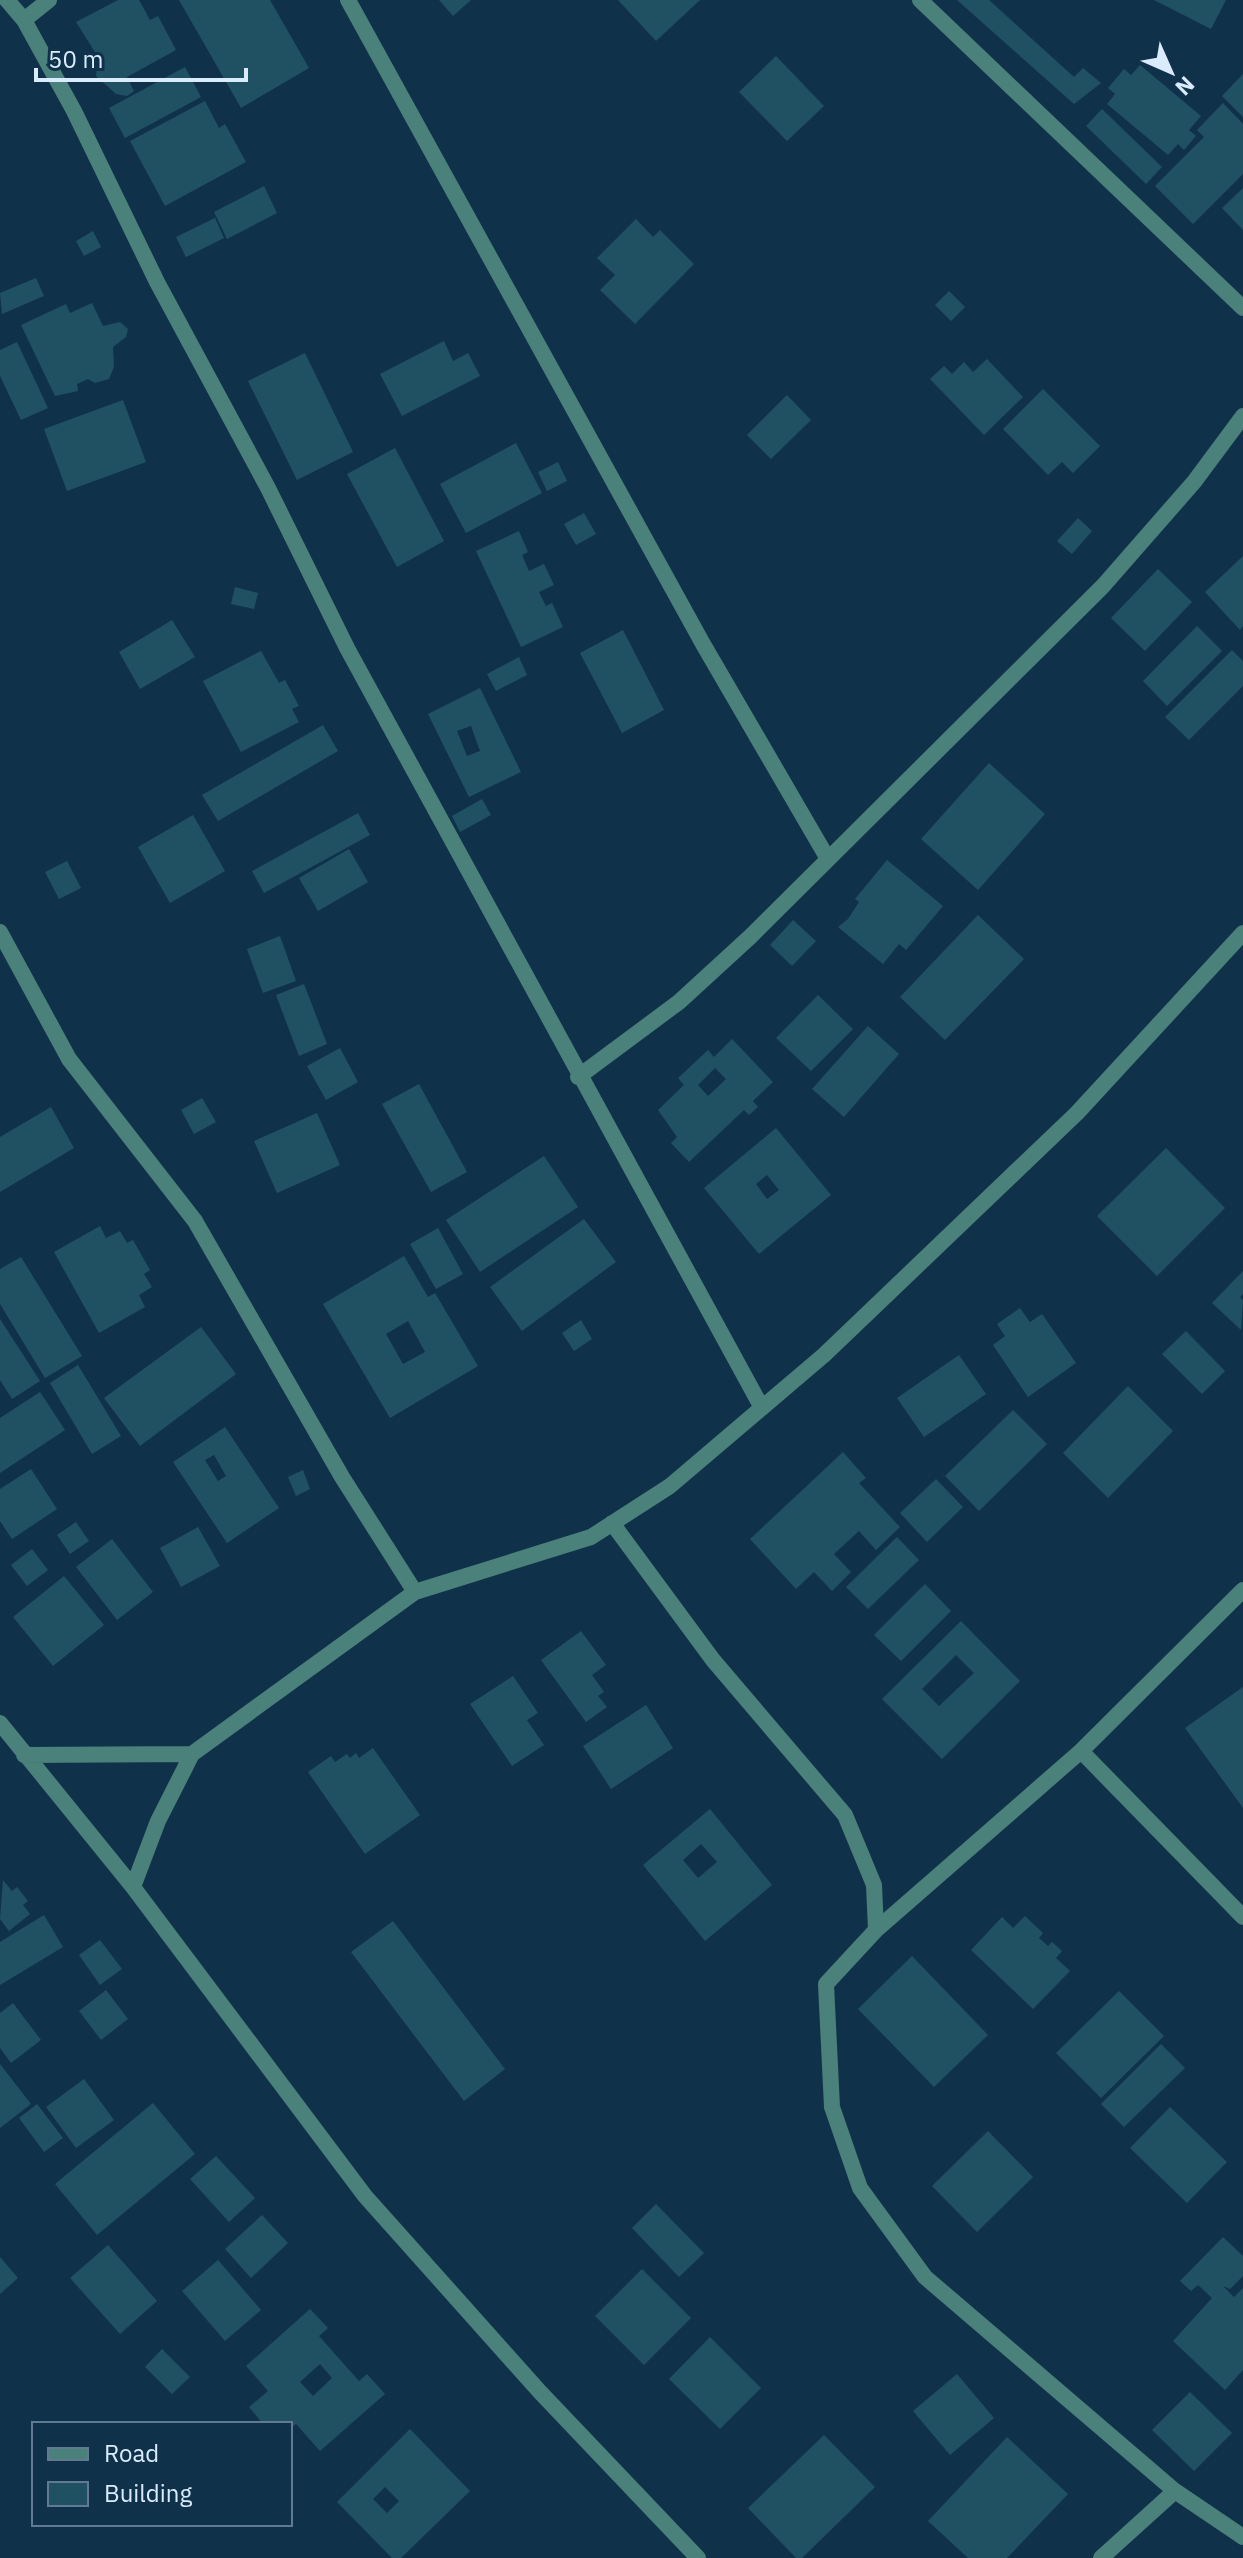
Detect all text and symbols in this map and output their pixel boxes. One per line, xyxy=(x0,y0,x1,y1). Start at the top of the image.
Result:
scale bar xyxy=(36,32,246,82)
north arrow xyxy=(1131,32,1211,112)
text: 50 m xyxy=(48,43,103,75)
text: N xyxy=(1170,71,1201,102)
legend xyxy=(32,2422,292,2526)
text: Road xyxy=(104,2437,159,2469)
text: Building xyxy=(104,2477,192,2509)

